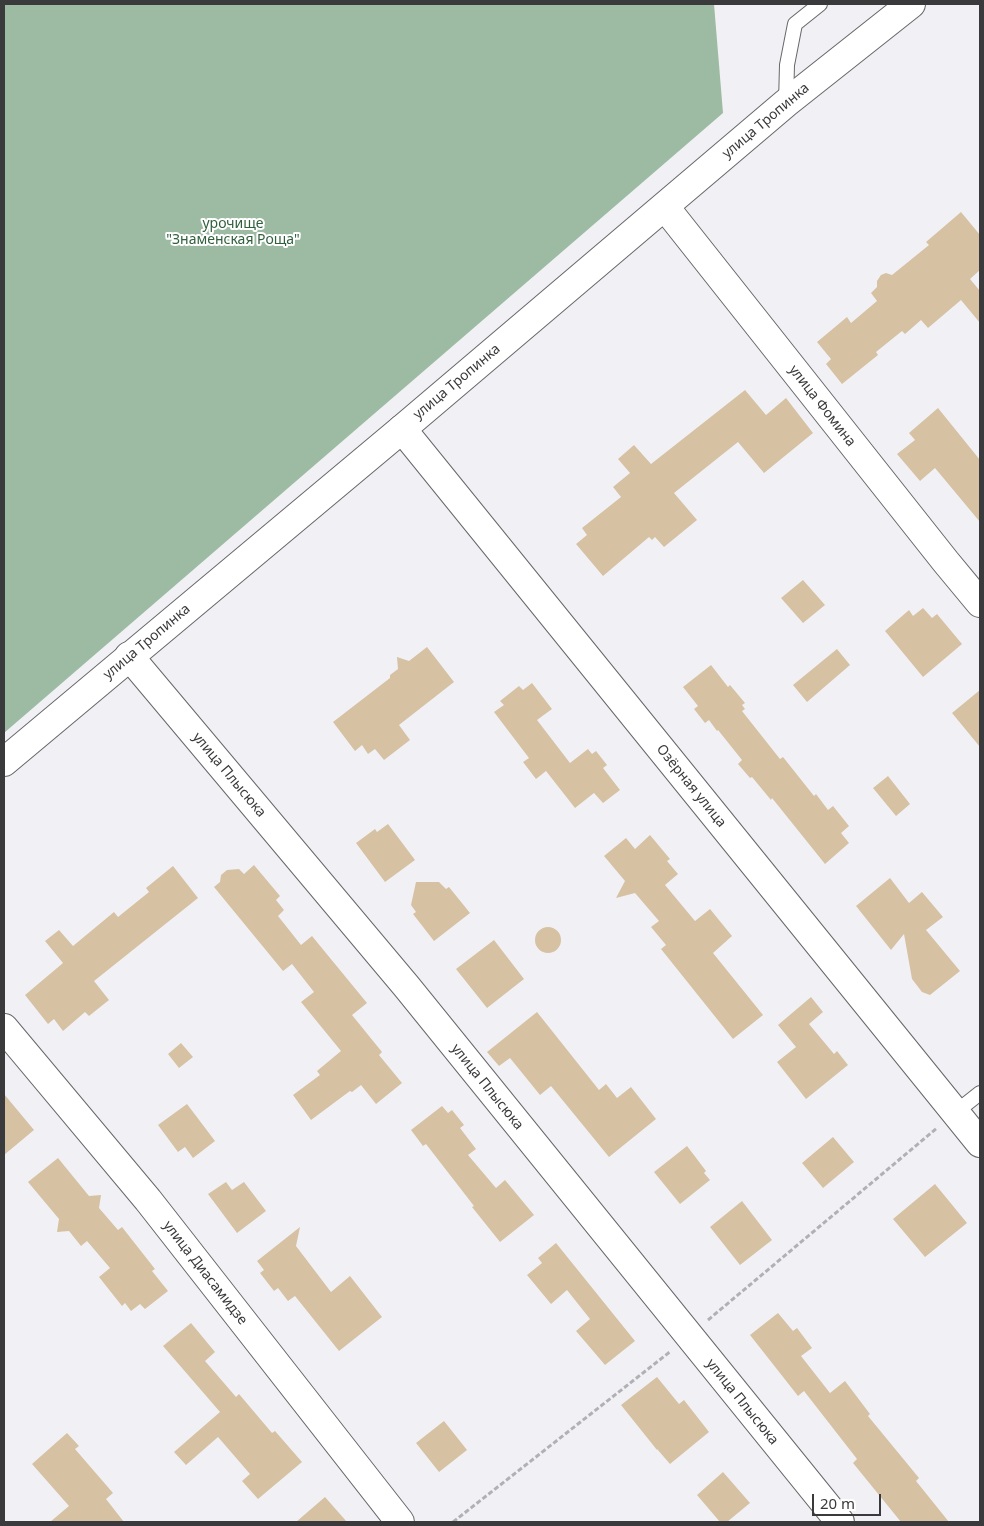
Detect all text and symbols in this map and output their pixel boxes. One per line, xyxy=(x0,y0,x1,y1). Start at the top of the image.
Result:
street label: улица Тропинка xyxy=(719,80,813,162)
park label: урочище "Знаменская Роща" xyxy=(166,216,300,248)
street label: улица Тропинка xyxy=(410,341,504,423)
street label: улица Фомина xyxy=(785,362,859,450)
street label: улица Тропинка xyxy=(100,601,194,683)
street label: улица Плысюка xyxy=(189,729,269,821)
street label: Озёрная улица xyxy=(653,741,729,831)
street label: улица Плысюка xyxy=(447,1041,527,1133)
street label: улица Диасамидзе xyxy=(159,1218,251,1328)
street label: улица Плысюка xyxy=(702,1356,782,1448)
scale bar xyxy=(814,1484,883,1516)
text: 20 m xyxy=(820,1493,855,1513)

